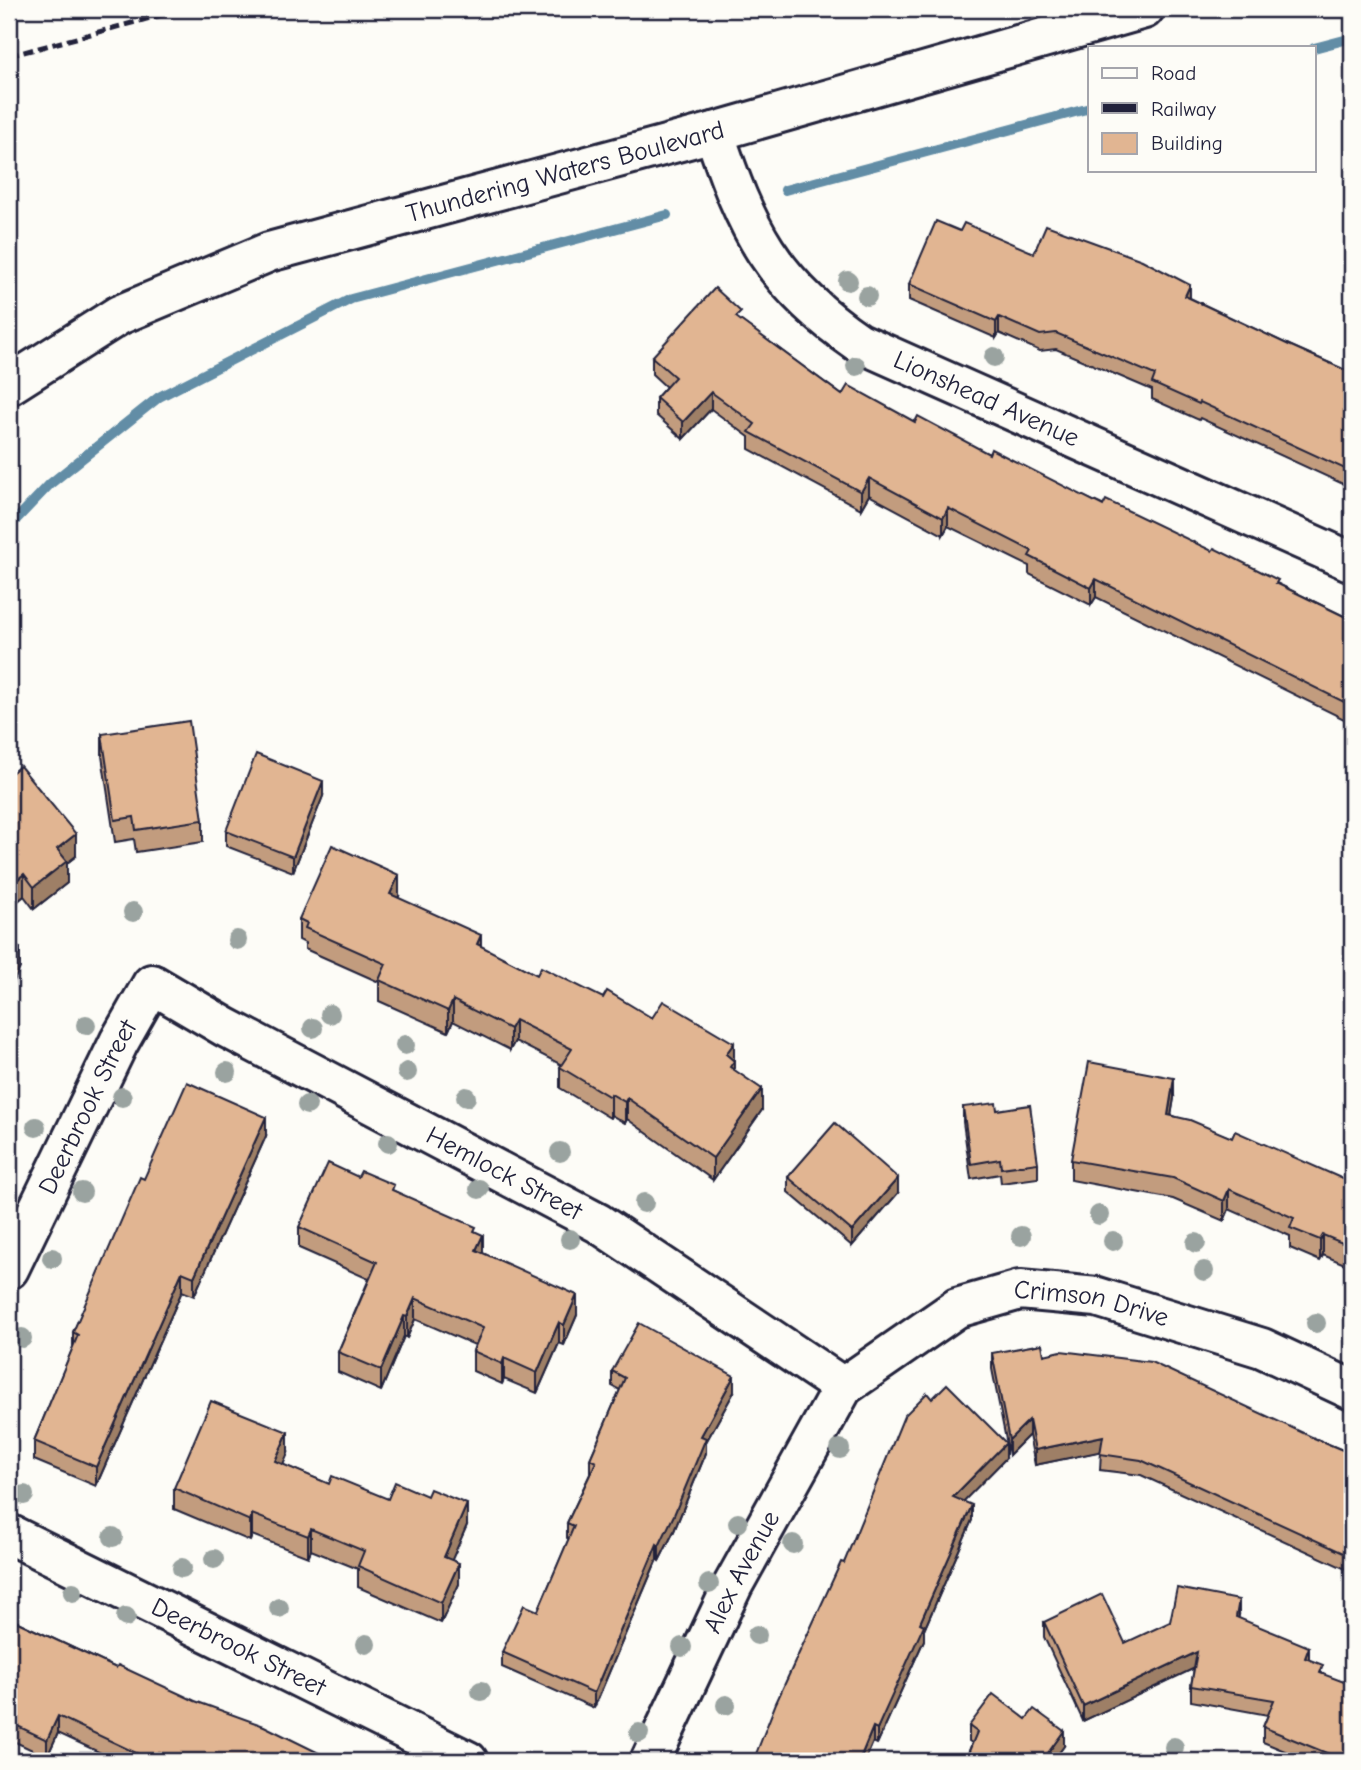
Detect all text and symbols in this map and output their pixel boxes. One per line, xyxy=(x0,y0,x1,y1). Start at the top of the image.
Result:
legend xyxy=(1088,46,1316,172)
text: Road xyxy=(1151,61,1196,85)
text: Railway xyxy=(1151,97,1216,121)
street label: Thundering Waters Boulevard xyxy=(403,115,728,229)
text: Building xyxy=(1151,131,1223,155)
street label: Lionshead Avenue xyxy=(889,345,1084,453)
street label: Deerbrook Street xyxy=(32,1013,144,1199)
street label: Hemlock Street xyxy=(421,1120,589,1228)
street label: Crimson Drive xyxy=(1013,1275,1172,1333)
street label: Alex Avenue xyxy=(697,1506,786,1638)
street label: Deerbrook Street xyxy=(146,1592,332,1704)

